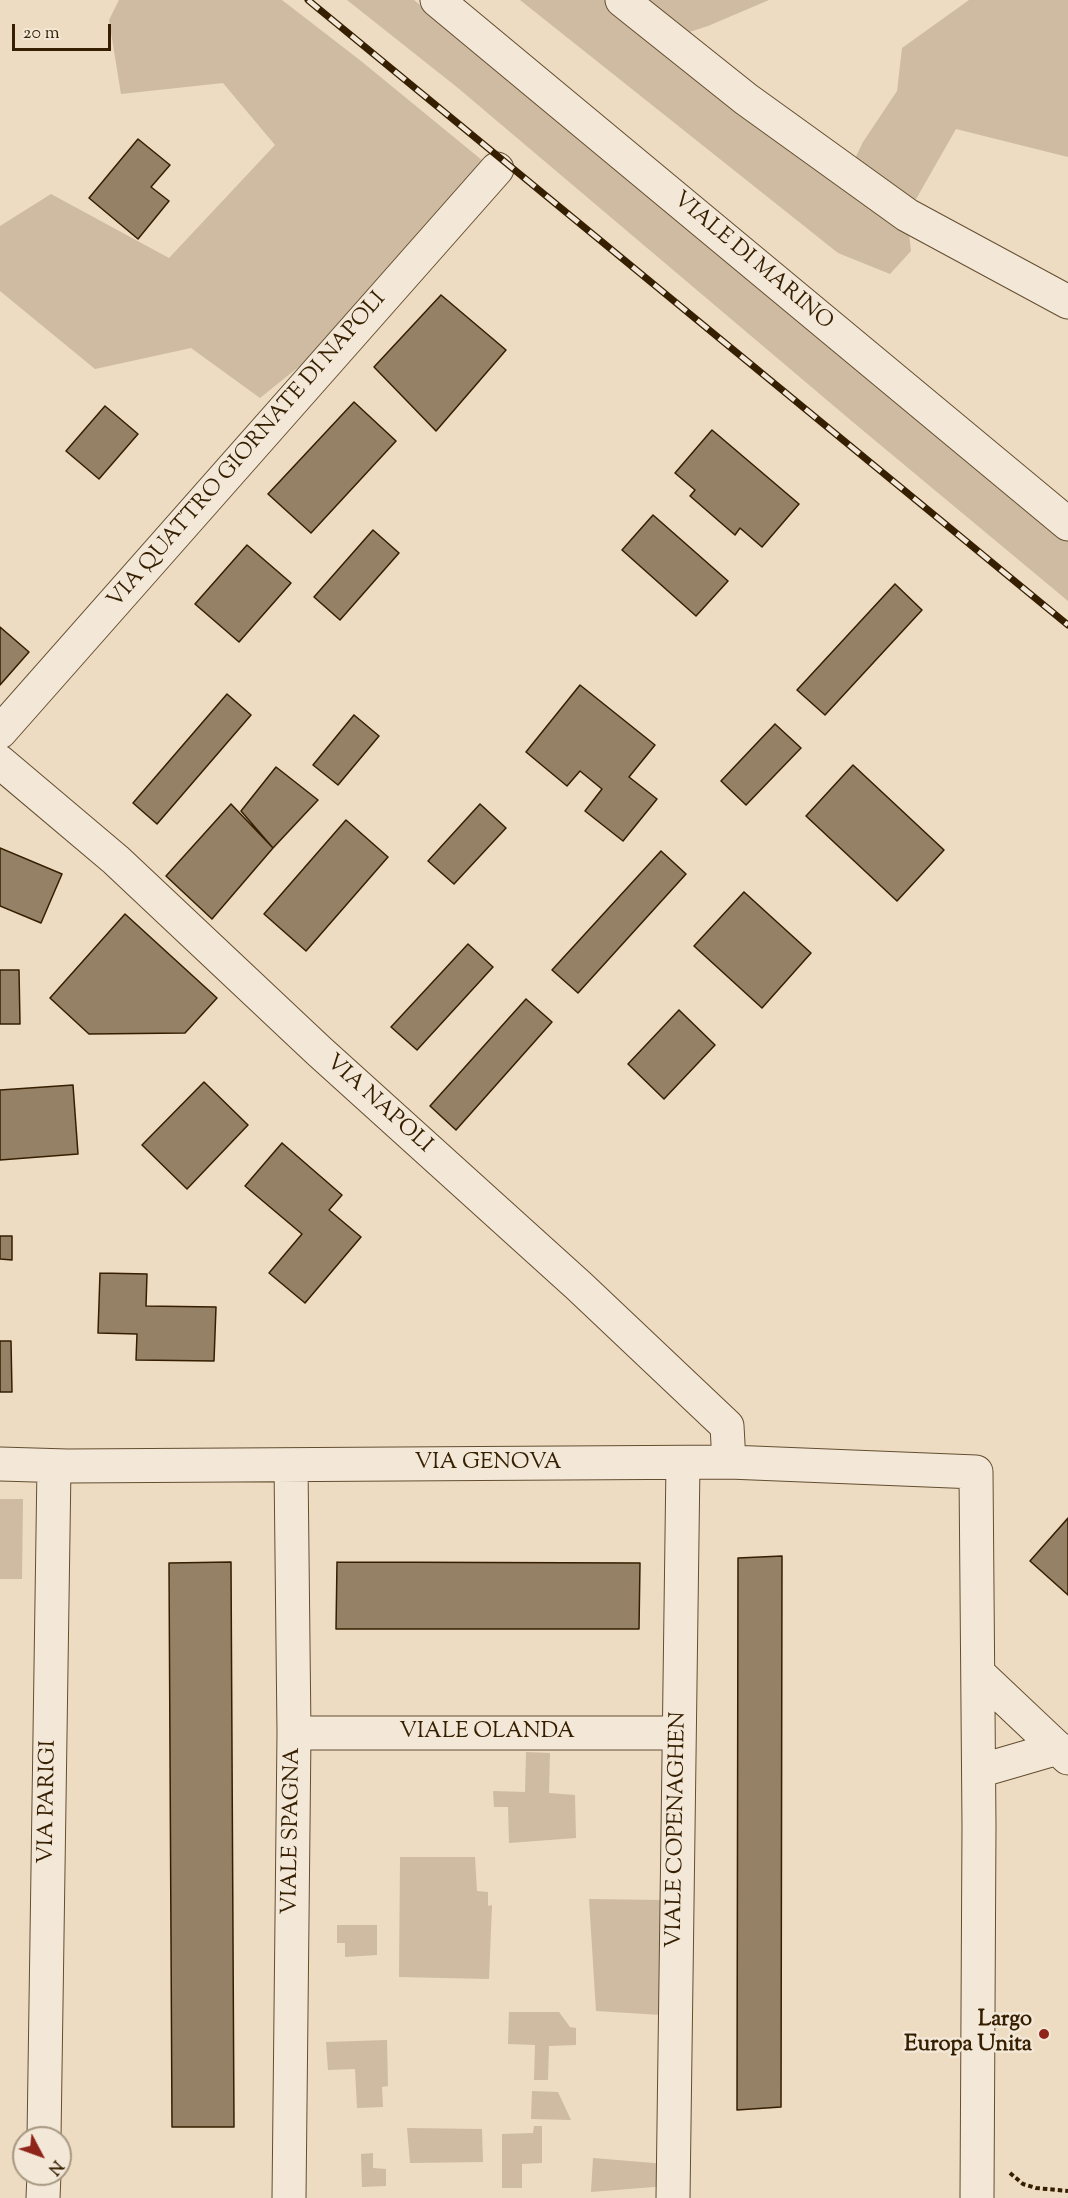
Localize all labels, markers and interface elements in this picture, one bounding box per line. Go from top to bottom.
scale bar [15,12,114,50]
text: 20 m [23,21,60,47]
street label: VIALE DI MARINO [667,187,837,337]
street label: VIA QUATTRO GIORNATE DI NAPOLI [103,287,393,615]
street label: VIA NAPOLI [319,1050,437,1160]
street label: VIA GENOVA [414,1451,562,1477]
street label: VIALE COPENAGHEN [663,1712,693,1948]
street label: VIALE OLANDA [399,1720,575,1746]
street label: VIA PARIGI [35,1740,63,1864]
street label: VIALE SPAGNA [278,1747,308,1915]
place label: Largo Europa Unita [904,2008,1032,2060]
marker: Largo Europa Unita [1037,2027,1051,2041]
north arrow [12,2126,72,2186]
text: N [42,2154,67,2179]

